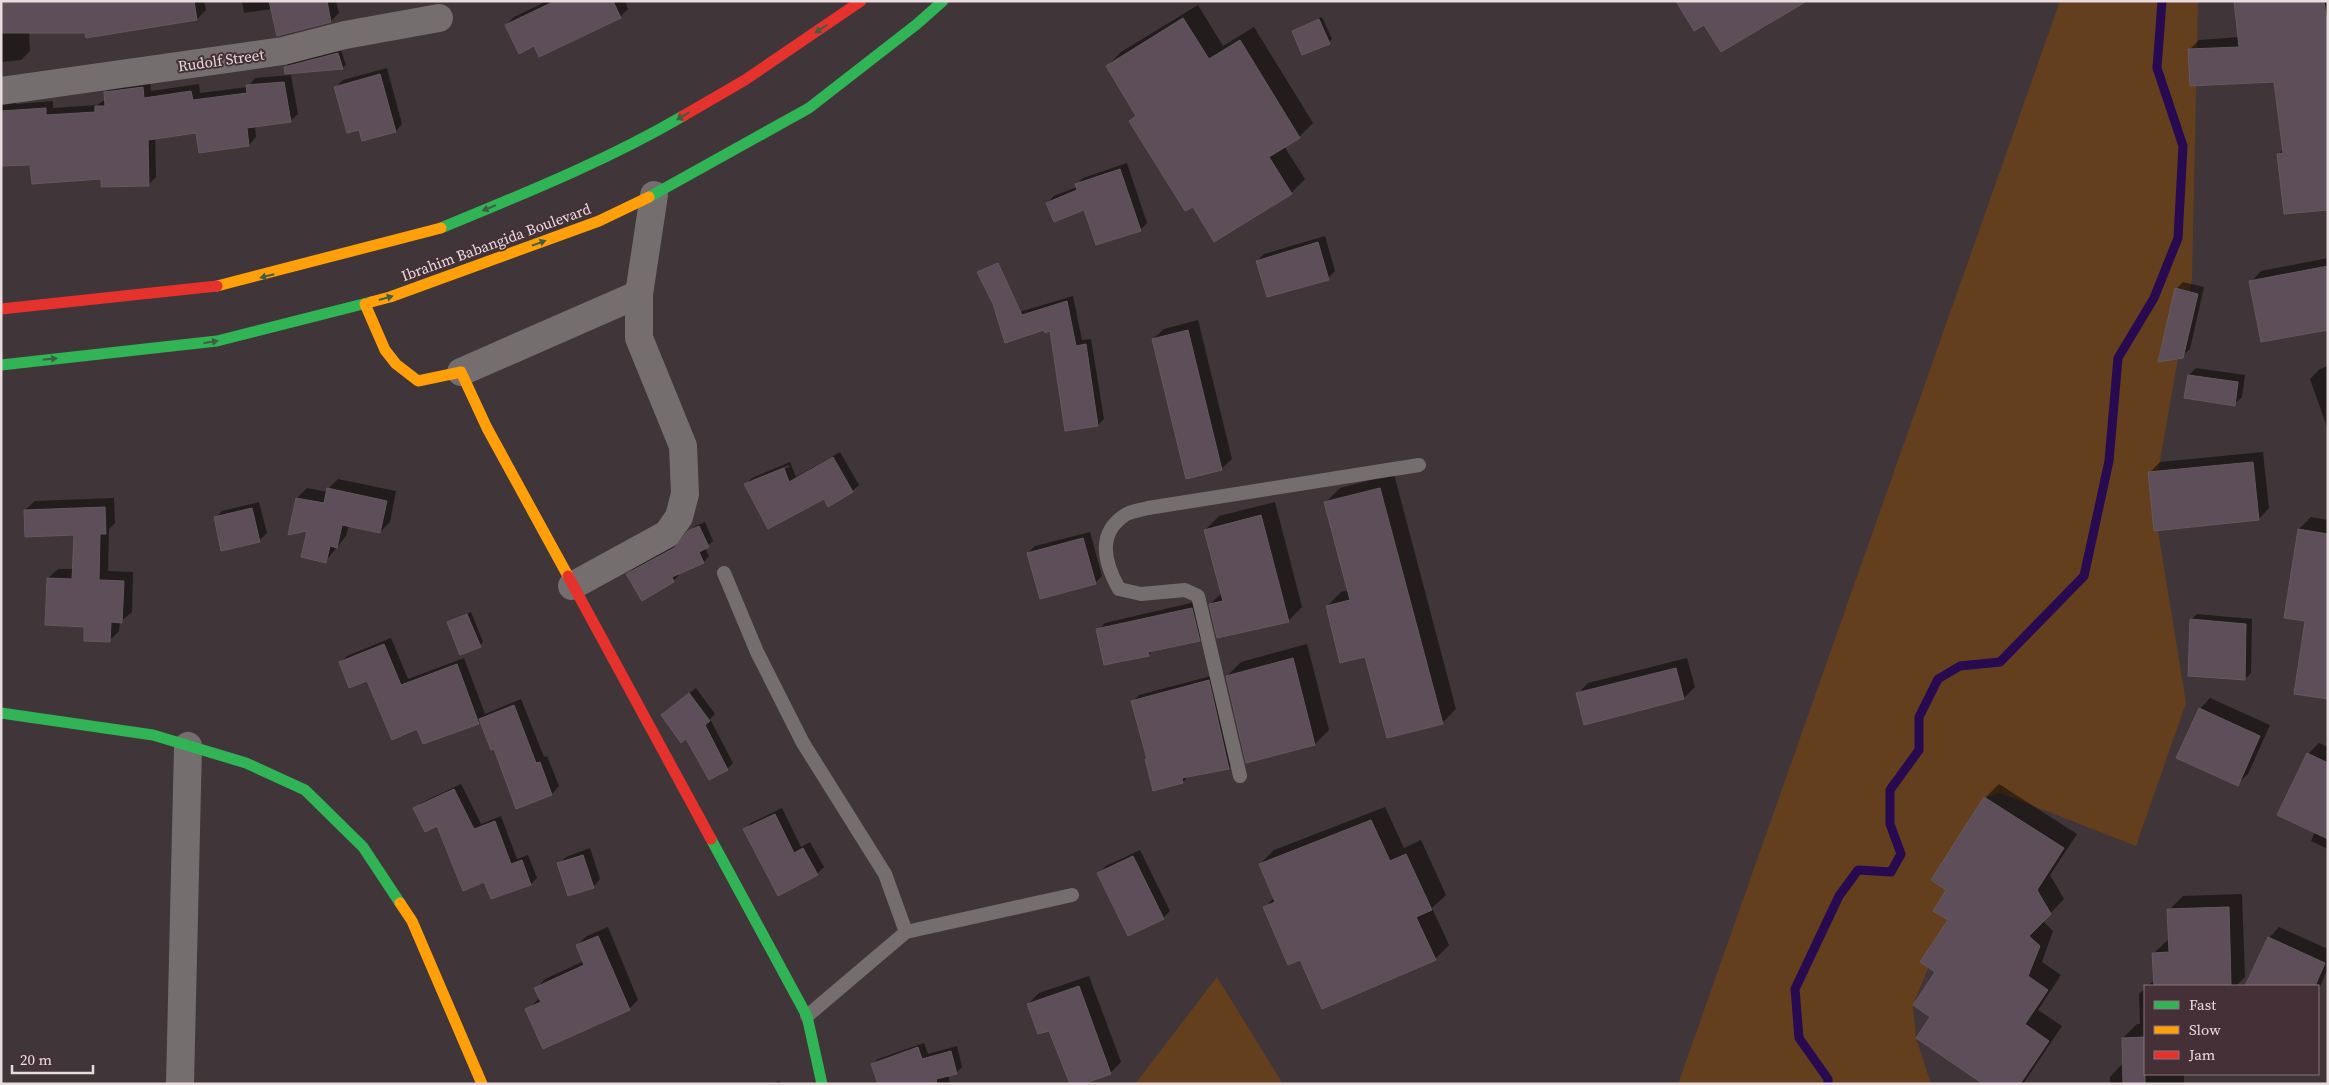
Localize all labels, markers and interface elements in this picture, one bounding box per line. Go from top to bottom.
one-way arrow [814,25,828,34]
street label: Rudolf Street [177,44,266,76]
one-way arrow [677,111,690,120]
street label: Ibrahim Babangida Boulevard [398,198,594,286]
one-way arrow [481,204,496,212]
one-way arrow [531,239,546,246]
one-way arrow [260,272,275,280]
one-way arrow [378,294,393,302]
one-way arrow [204,337,220,345]
one-way arrow [42,355,58,363]
legend [2144,985,2319,1075]
text: Fast [2189,994,2216,1015]
text: Slow [2189,1019,2221,1040]
scale bar [12,1042,94,1074]
text: Jam [2188,1044,2216,1065]
text: 20 m [20,1049,52,1070]

